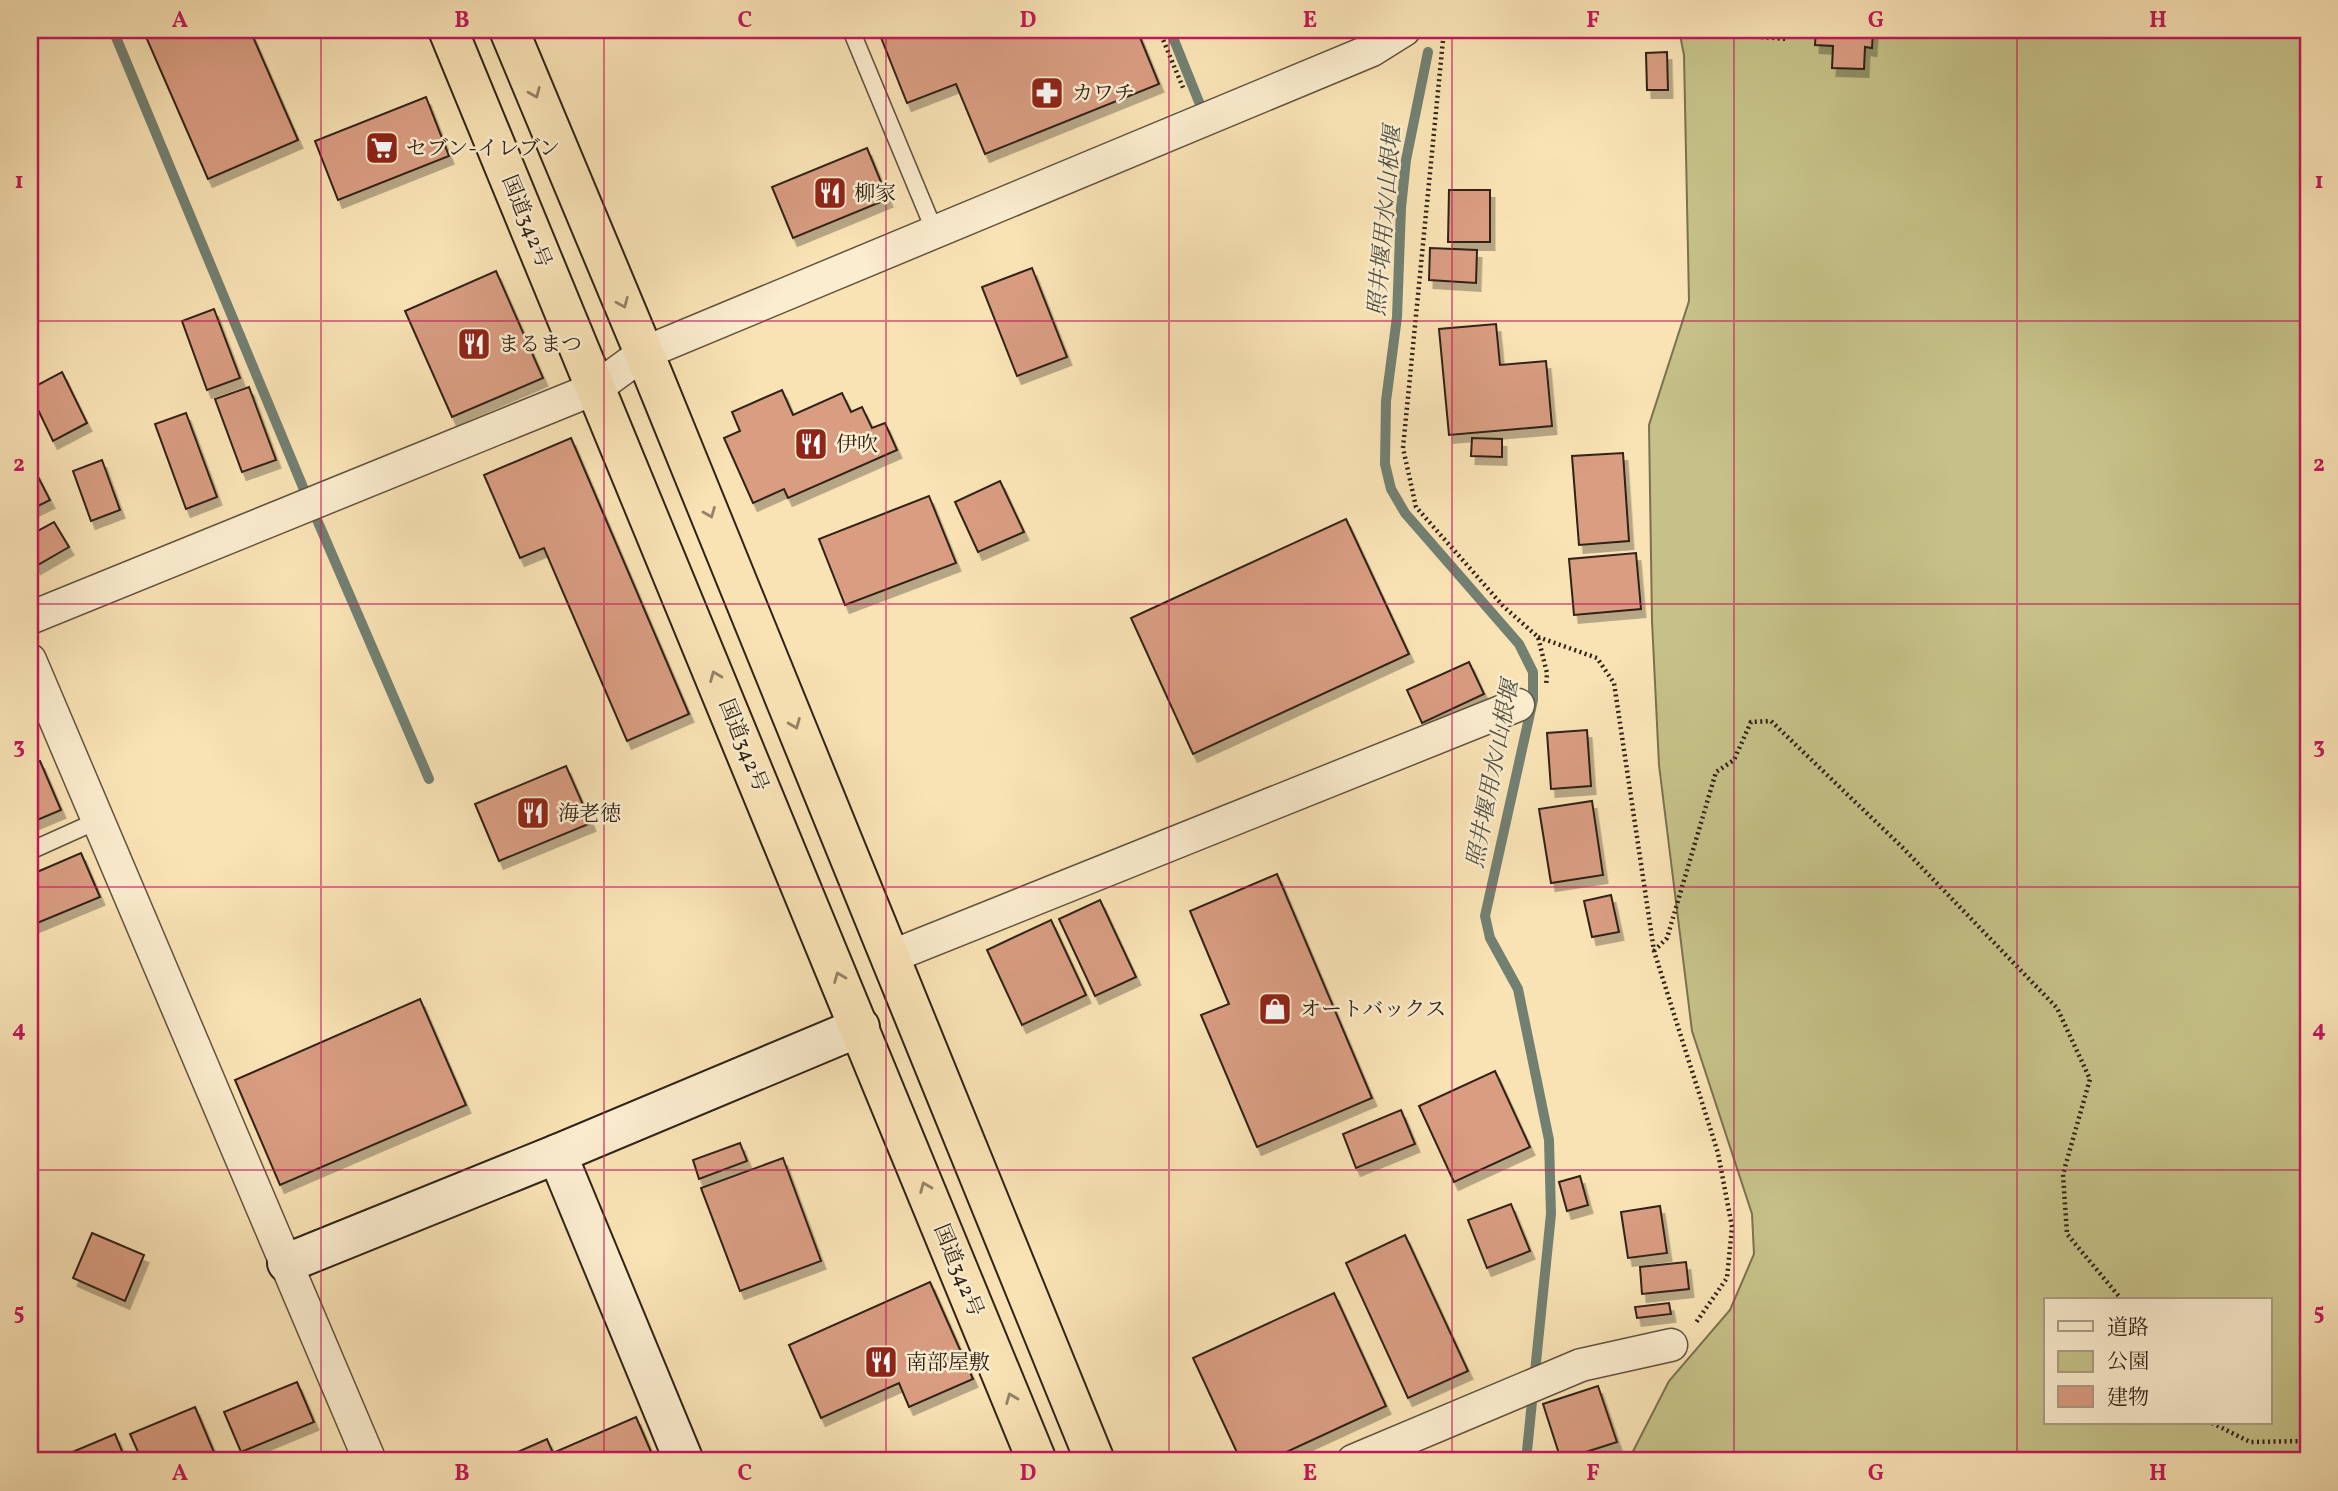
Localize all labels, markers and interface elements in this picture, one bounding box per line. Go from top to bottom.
text: A [172,5,188,37]
text: B [454,5,470,37]
text: C [738,5,752,37]
text: D [1020,5,1037,37]
text: E [1303,5,1317,37]
text: F [1586,5,1600,37]
text: G [1868,5,1884,37]
text: H [2149,5,2167,37]
pharmacy icon: カワチ [1028,74,1066,112]
place label: カワチ [1072,80,1135,109]
one-way arrow [527,86,541,98]
water label: 照井堰用水/山根堰 [1362,121,1411,318]
supermarket icon: セブン-イレブン [363,129,401,167]
place label: セブン-イレブン [406,135,560,164]
text: 1 [14,166,24,198]
text: 1 [2314,166,2324,198]
street label: 国道342号 [494,171,557,272]
restaurant icon: 柳家 [811,174,849,212]
place label: 柳家 [854,180,896,209]
one-way arrow [615,295,629,308]
restaurant icon: まるまつ [455,325,493,363]
place label: まるまつ [498,331,582,360]
restaurant icon: 伊吹 [792,425,830,463]
place label: 伊吹 [836,431,878,460]
text: 2 [13,449,25,481]
text: 2 [2313,449,2325,481]
one-way arrow [701,506,715,518]
one-way arrow [709,671,723,683]
water label: 照井堰用水/山根堰 [1460,674,1529,871]
street label: 国道342号 [711,695,774,796]
one-way arrow [787,717,801,729]
text: 3 [13,731,25,763]
text: 3 [2313,731,2325,763]
restaurant icon: 海老徳 [514,794,552,832]
place label: 海老徳 [558,800,621,829]
one-way arrow [834,972,848,984]
shop icon: オートバックス [1256,990,1294,1028]
place label: オートバックス [1300,996,1446,1025]
text: 4 [12,1014,26,1046]
text: 4 [2312,1014,2326,1046]
one-way arrow [920,1182,934,1194]
street label: 国道342号 [926,1220,989,1321]
text: 5 [13,1297,25,1329]
text: 5 [2313,1297,2325,1329]
legend [2044,1298,2272,1424]
text: 道路 [2107,1314,2149,1343]
restaurant icon: 南部屋敷 [862,1343,900,1381]
text: 公園 [2107,1348,2149,1377]
place label: 南部屋敷 [906,1349,990,1378]
text: 建物 [2107,1384,2149,1413]
one-way arrow [1006,1393,1020,1405]
text: A [172,1458,188,1490]
text: B [454,1458,470,1490]
text: C [738,1458,752,1490]
text: D [1020,1458,1037,1490]
text: E [1303,1458,1317,1490]
text: F [1586,1458,1600,1490]
text: G [1868,1458,1884,1490]
text: H [2149,1458,2167,1490]

